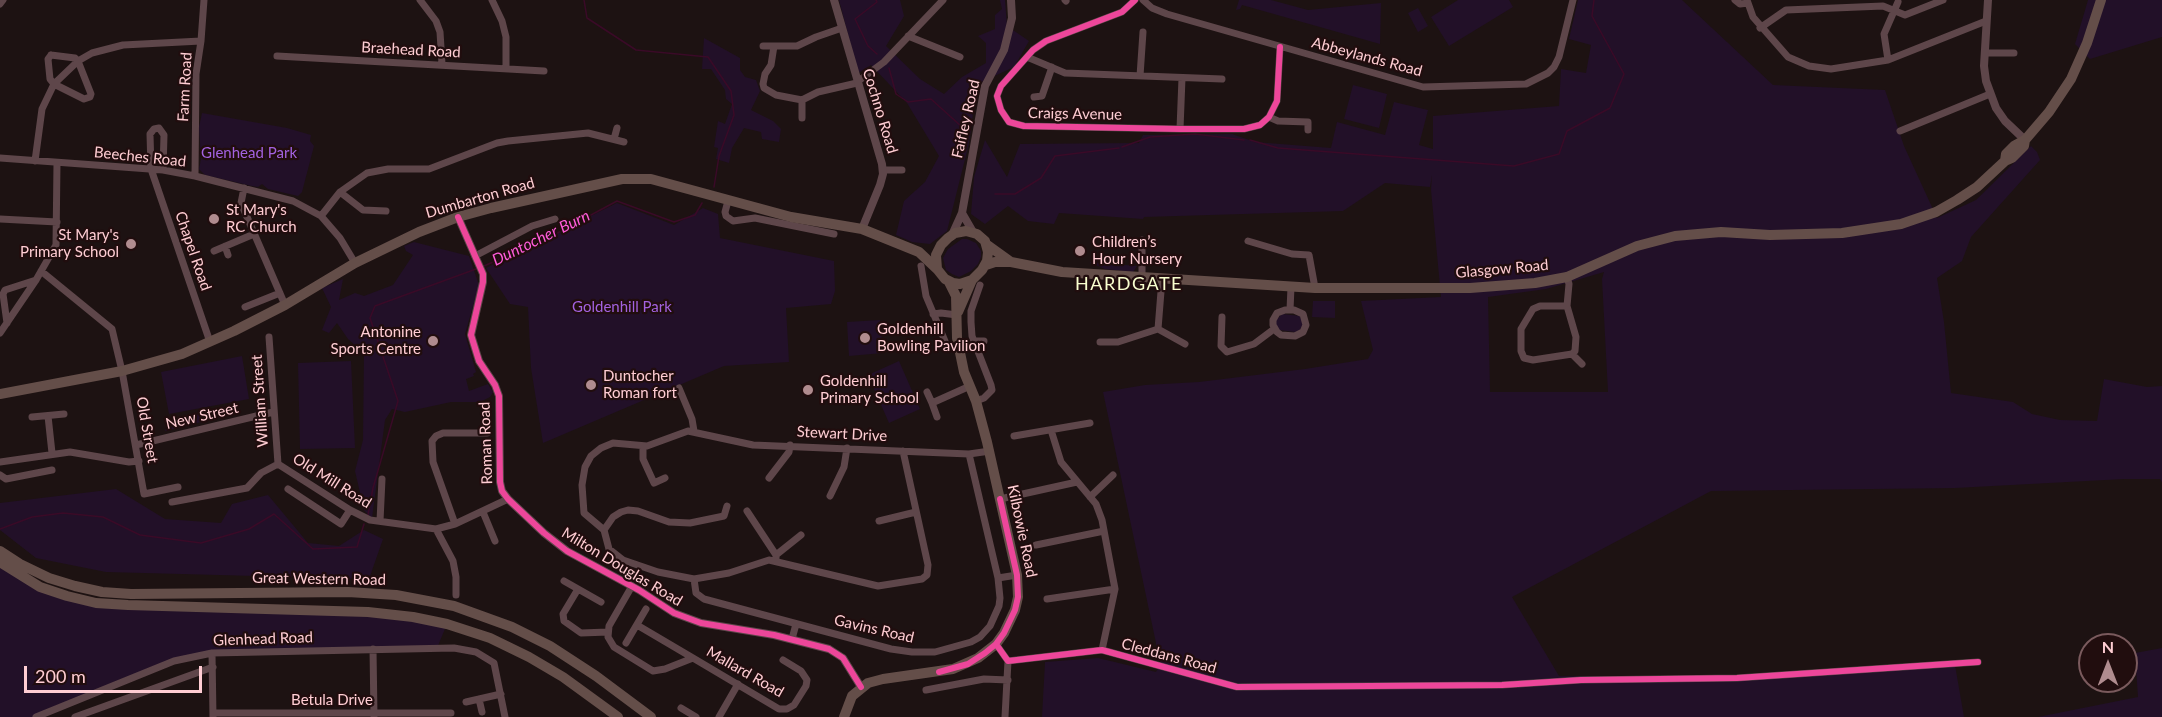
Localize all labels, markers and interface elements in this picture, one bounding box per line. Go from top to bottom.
street label: Abbeylands Road [1310,34,1424,80]
street label: Braehead Road [361,38,461,62]
street label: Farm Road [174,52,196,122]
street label: Cochno Road [859,66,901,156]
street label: Faifley Road [948,78,984,160]
street label: Craigs Avenue [1028,104,1122,124]
street label: Beeches Road [93,143,187,171]
park label: Glenhead Park [201,144,297,162]
street label: Dumbarton Road [423,174,537,222]
place label: St Mary's RC Church [226,201,297,236]
water label: Duntocher Burn [489,206,593,270]
street label: Chapel Road [171,209,215,293]
marker: St Mary's RC Church [207,212,221,226]
place label: St Mary's Primary School [20,226,119,261]
place label: Children’s Hour Nursery [1092,233,1182,268]
marker: St Mary's Primary School [124,237,138,251]
marker: Children’s Hour Nursery [1073,244,1087,258]
street label: Glasgow Road [1455,256,1549,282]
district label: HARDGATE [1075,273,1183,295]
park label: Goldenhill Park [572,298,672,316]
place label: Goldenhill Bowling Pavilion [877,320,985,355]
place label: Antonine Sports Centre [330,323,421,358]
marker: Goldenhill Bowling Pavilion [858,331,872,345]
marker: Antonine Sports Centre [426,334,440,348]
street label: William Street [248,354,272,448]
place label: Duntocher Roman fort [603,367,677,402]
place label: Goldenhill Primary School [820,372,919,407]
marker: Duntocher Roman fort [584,378,598,392]
marker: Goldenhill Primary School [801,383,815,397]
street label: Old Street [132,395,162,465]
street label: New Street [164,399,240,433]
street label: Roman Road [476,401,496,485]
street label: Stewart Drive [796,423,888,445]
street label: Old Mill Road [289,450,375,512]
street label: Kilbowie Road [1003,483,1041,579]
street label: Milton Douglas Road [558,524,686,610]
street label: Great Western Road [252,569,386,589]
street label: Gavins Road [832,611,916,647]
street label: Glenhead Road [213,628,313,650]
north arrow [2078,633,2138,693]
street label: Cleddans Road [1119,635,1219,677]
text: N [2102,637,2114,656]
street label: Mallard Road [703,643,787,701]
scale bar [27,654,206,692]
text: 200 m [35,665,86,687]
street label: Betula Drive [291,691,373,709]

